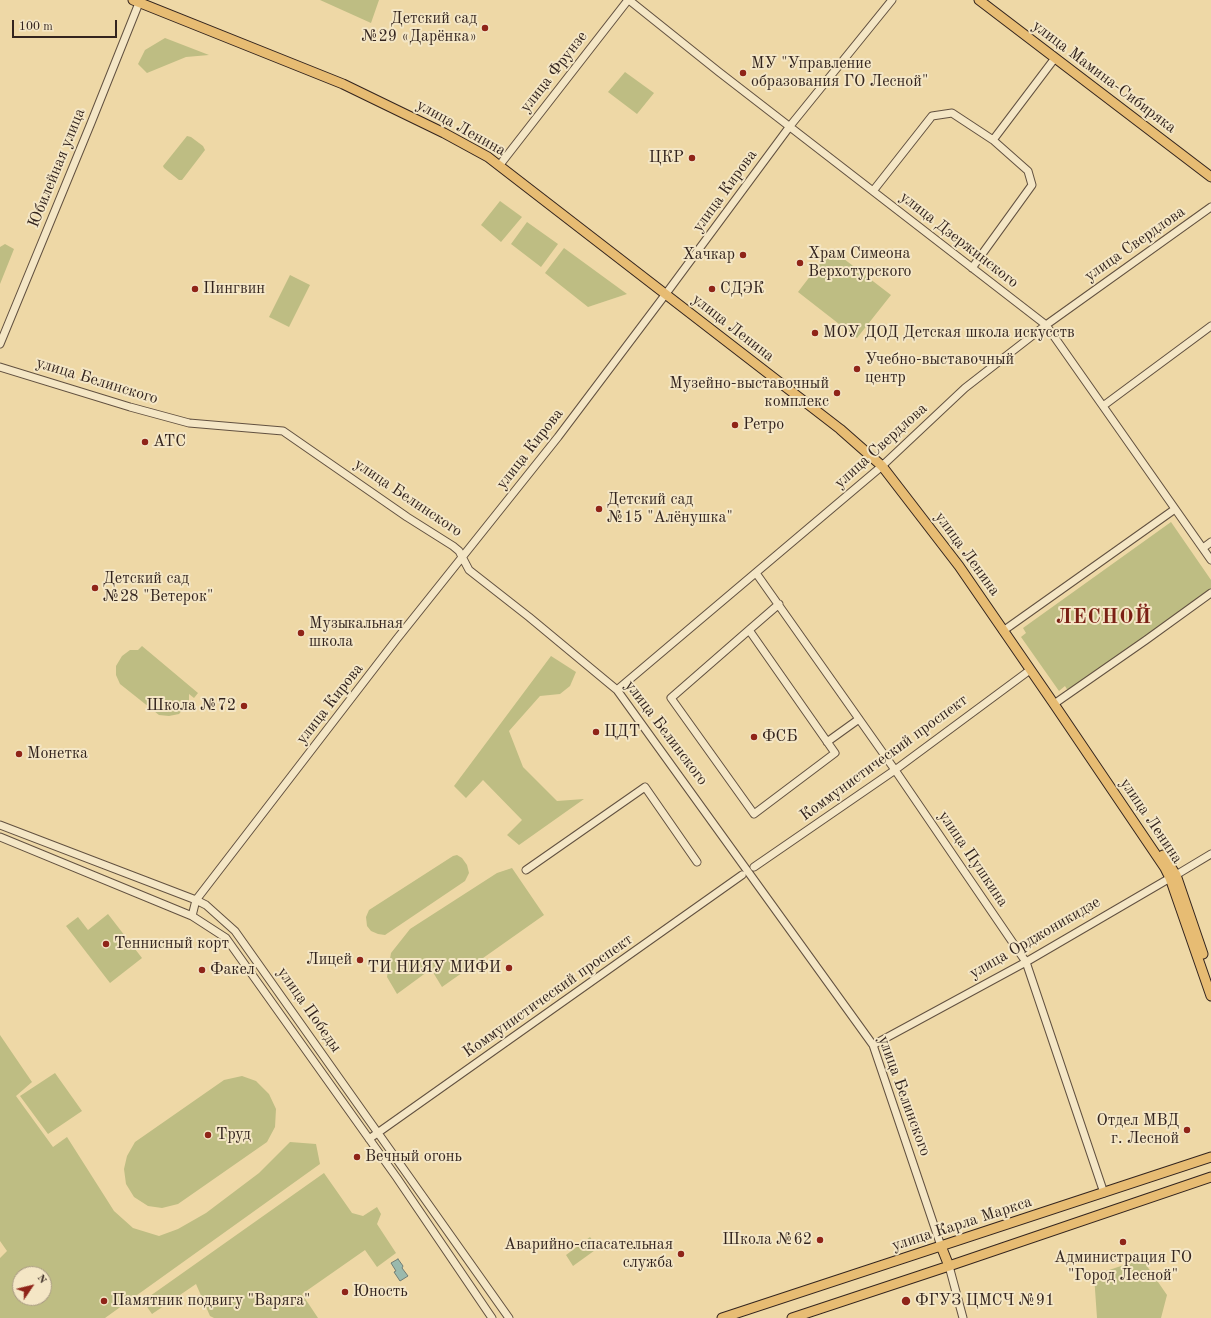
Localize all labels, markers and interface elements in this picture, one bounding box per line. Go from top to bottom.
place label: Детский сад №29 «Дарёнка» [361,9,477,47]
scale bar [14,12,119,38]
street label: улица Мамина-Сибиряка [1028,17,1180,137]
text: 100 m [19,21,53,33]
marker: Детский сад №29 «Дарёнка» [480,23,490,33]
street label: улица Фрунзе [516,27,592,117]
place label: МУ "Управление образования ГО Лесной" [751,54,928,92]
marker: МУ "Управление образования ГО Лесной" [738,68,748,78]
street label: улица Ленина [413,96,509,160]
street label: Юбилейная улица [24,106,90,230]
street label: улица Кирова [689,146,761,236]
place label: ЦКР [649,148,684,168]
marker: ЦКР [687,153,697,163]
street label: улица Дзержинского [896,188,1022,292]
street label: улица Свердлова [1081,202,1189,286]
place label: Храм Симеона Верхотурского [808,244,912,282]
place label: Хачкар [683,245,735,265]
marker: Хачкар [738,250,748,260]
marker: Храм Симеона Верхотурского [795,258,805,268]
place label: Пингвин [203,279,265,299]
place label: СДЭК [720,279,764,299]
marker: Пингвин [190,284,200,294]
marker: СДЭК [707,284,717,294]
street label: улица Ленина [688,290,778,366]
place label: МОУ ДОД Детская школа искусств [823,323,1075,343]
marker: МОУ ДОД Детская школа искусств [810,328,820,338]
place label: Учебно-выставочный центр [865,350,1014,388]
street label: улица Белинского [34,353,160,409]
marker: Учебно-выставочный центр [852,364,862,374]
place label: Музейно-выставочный комплекс [669,374,829,412]
marker: Музейно-выставочный комплекс [832,388,842,398]
street label: улица Свердлова [831,399,931,493]
street label: улица Кирова [492,405,568,493]
place label: Ретро [743,415,784,435]
marker: Ретро [730,420,740,430]
place label: АТС [153,432,186,452]
marker: АТС [140,437,150,447]
street label: улица Белинского [350,455,466,541]
place label: Детский сад №15 "Алёнушка" [607,490,733,528]
marker: Детский сад №15 "Алёнушка" [594,504,604,514]
street label: улица Ленина [930,508,1004,600]
place label: Детский сад №28 "Ветерок" [103,569,213,607]
marker: Детский сад №28 "Ветерок" [90,583,100,593]
district label: ЛЕСНОЙ [1056,606,1152,630]
place label: Музыкальная школа [309,614,403,652]
marker: Музыкальная школа [296,628,306,638]
street label: улица Кирова [292,660,368,748]
street label: улица Белинского [620,677,712,789]
street label: Коммунистический проспект [796,691,972,825]
place label: Школа №72 [146,696,236,716]
marker: Школа №72 [239,701,249,711]
place label: ЦДТ [604,722,640,742]
marker: ЦДТ [591,727,601,737]
place label: ФСБ [762,727,797,747]
marker: ФСБ [749,732,759,742]
place label: Монетка [27,744,88,764]
marker: Монетка [14,749,24,759]
street label: улица Ленина [1115,774,1187,868]
street label: улица Пушкина [934,807,1012,911]
street label: улица Орджоникидзе [966,893,1104,983]
street label: Коммунистический проспект [459,930,637,1062]
place label: Теннисный корт [114,934,229,954]
marker: Теннисный корт [101,939,111,949]
place label: Лицей [306,950,352,970]
marker: Лицей [355,955,365,965]
place label: ТИ НИЯУ МИФИ [368,958,501,978]
place label: Факел [210,960,255,980]
marker: ТИ НИЯУ МИФИ [504,963,514,973]
street label: улица Победы [273,964,345,1056]
marker: Факел [197,965,207,975]
street label: улица Белинского [873,1033,935,1159]
place label: Отдел МВД г. Лесной [1097,1111,1179,1149]
place label: Труд [216,1125,251,1145]
marker: Отдел МВД г. Лесной [1182,1125,1192,1135]
marker: Труд [203,1130,213,1140]
place label: Вечный огонь [365,1147,462,1167]
marker: Вечный огонь [352,1152,362,1162]
street label: улица Карла Маркса [890,1192,1034,1256]
place label: Школа №62 [722,1230,812,1250]
place label: Аварийно-спасательная служба [504,1235,673,1273]
marker: Школа №62 [815,1235,825,1245]
marker: Администрация ГО "Город Лесной" [1118,1237,1128,1247]
place label: Администрация ГО "Город Лесной" [1054,1248,1192,1286]
marker: Аварийно-спасательная служба [676,1249,686,1259]
north arrow [12,1266,52,1306]
text: N [35,1273,48,1286]
place label: Юность [353,1282,408,1302]
marker: Юность [340,1287,350,1297]
place label: Памятник подвигу "Варяга" [112,1291,310,1311]
place label: ФГУЗ ЦМСЧ №91 [915,1291,1054,1311]
marker: ФГУЗ ЦМСЧ №91 [900,1295,912,1307]
marker: Памятник подвигу "Варяга" [99,1296,109,1306]

